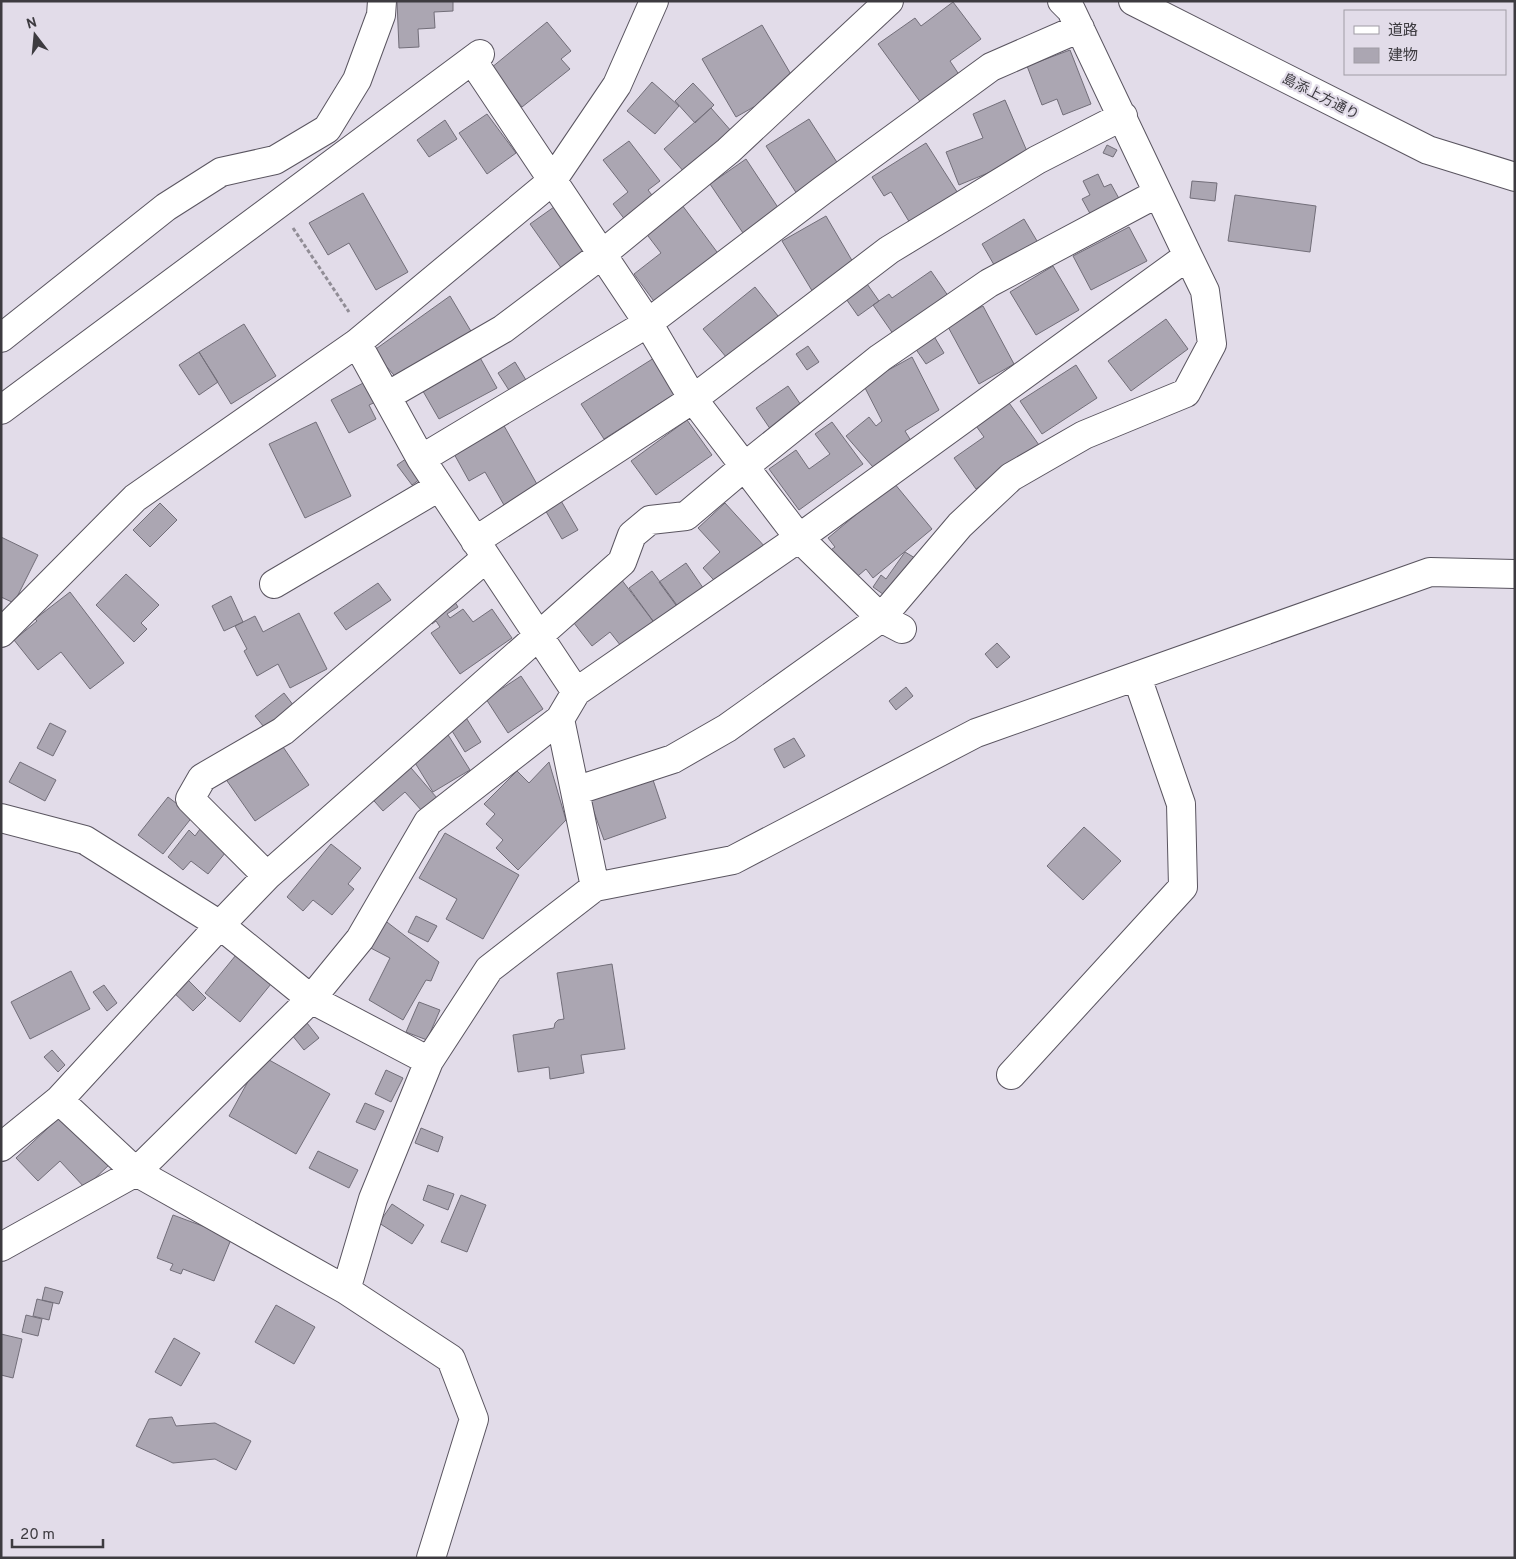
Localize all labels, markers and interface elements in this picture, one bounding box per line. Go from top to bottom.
north arrow [10,10,60,60]
legend [1344,10,1506,75]
text: N [25,14,39,34]
text: 道路 [1388,22,1418,41]
text: 建物 [1388,47,1418,66]
street label: 島添上方通り [1279,71,1362,124]
scale bar [12,1516,104,1548]
text: 20 m [20,1526,55,1545]

